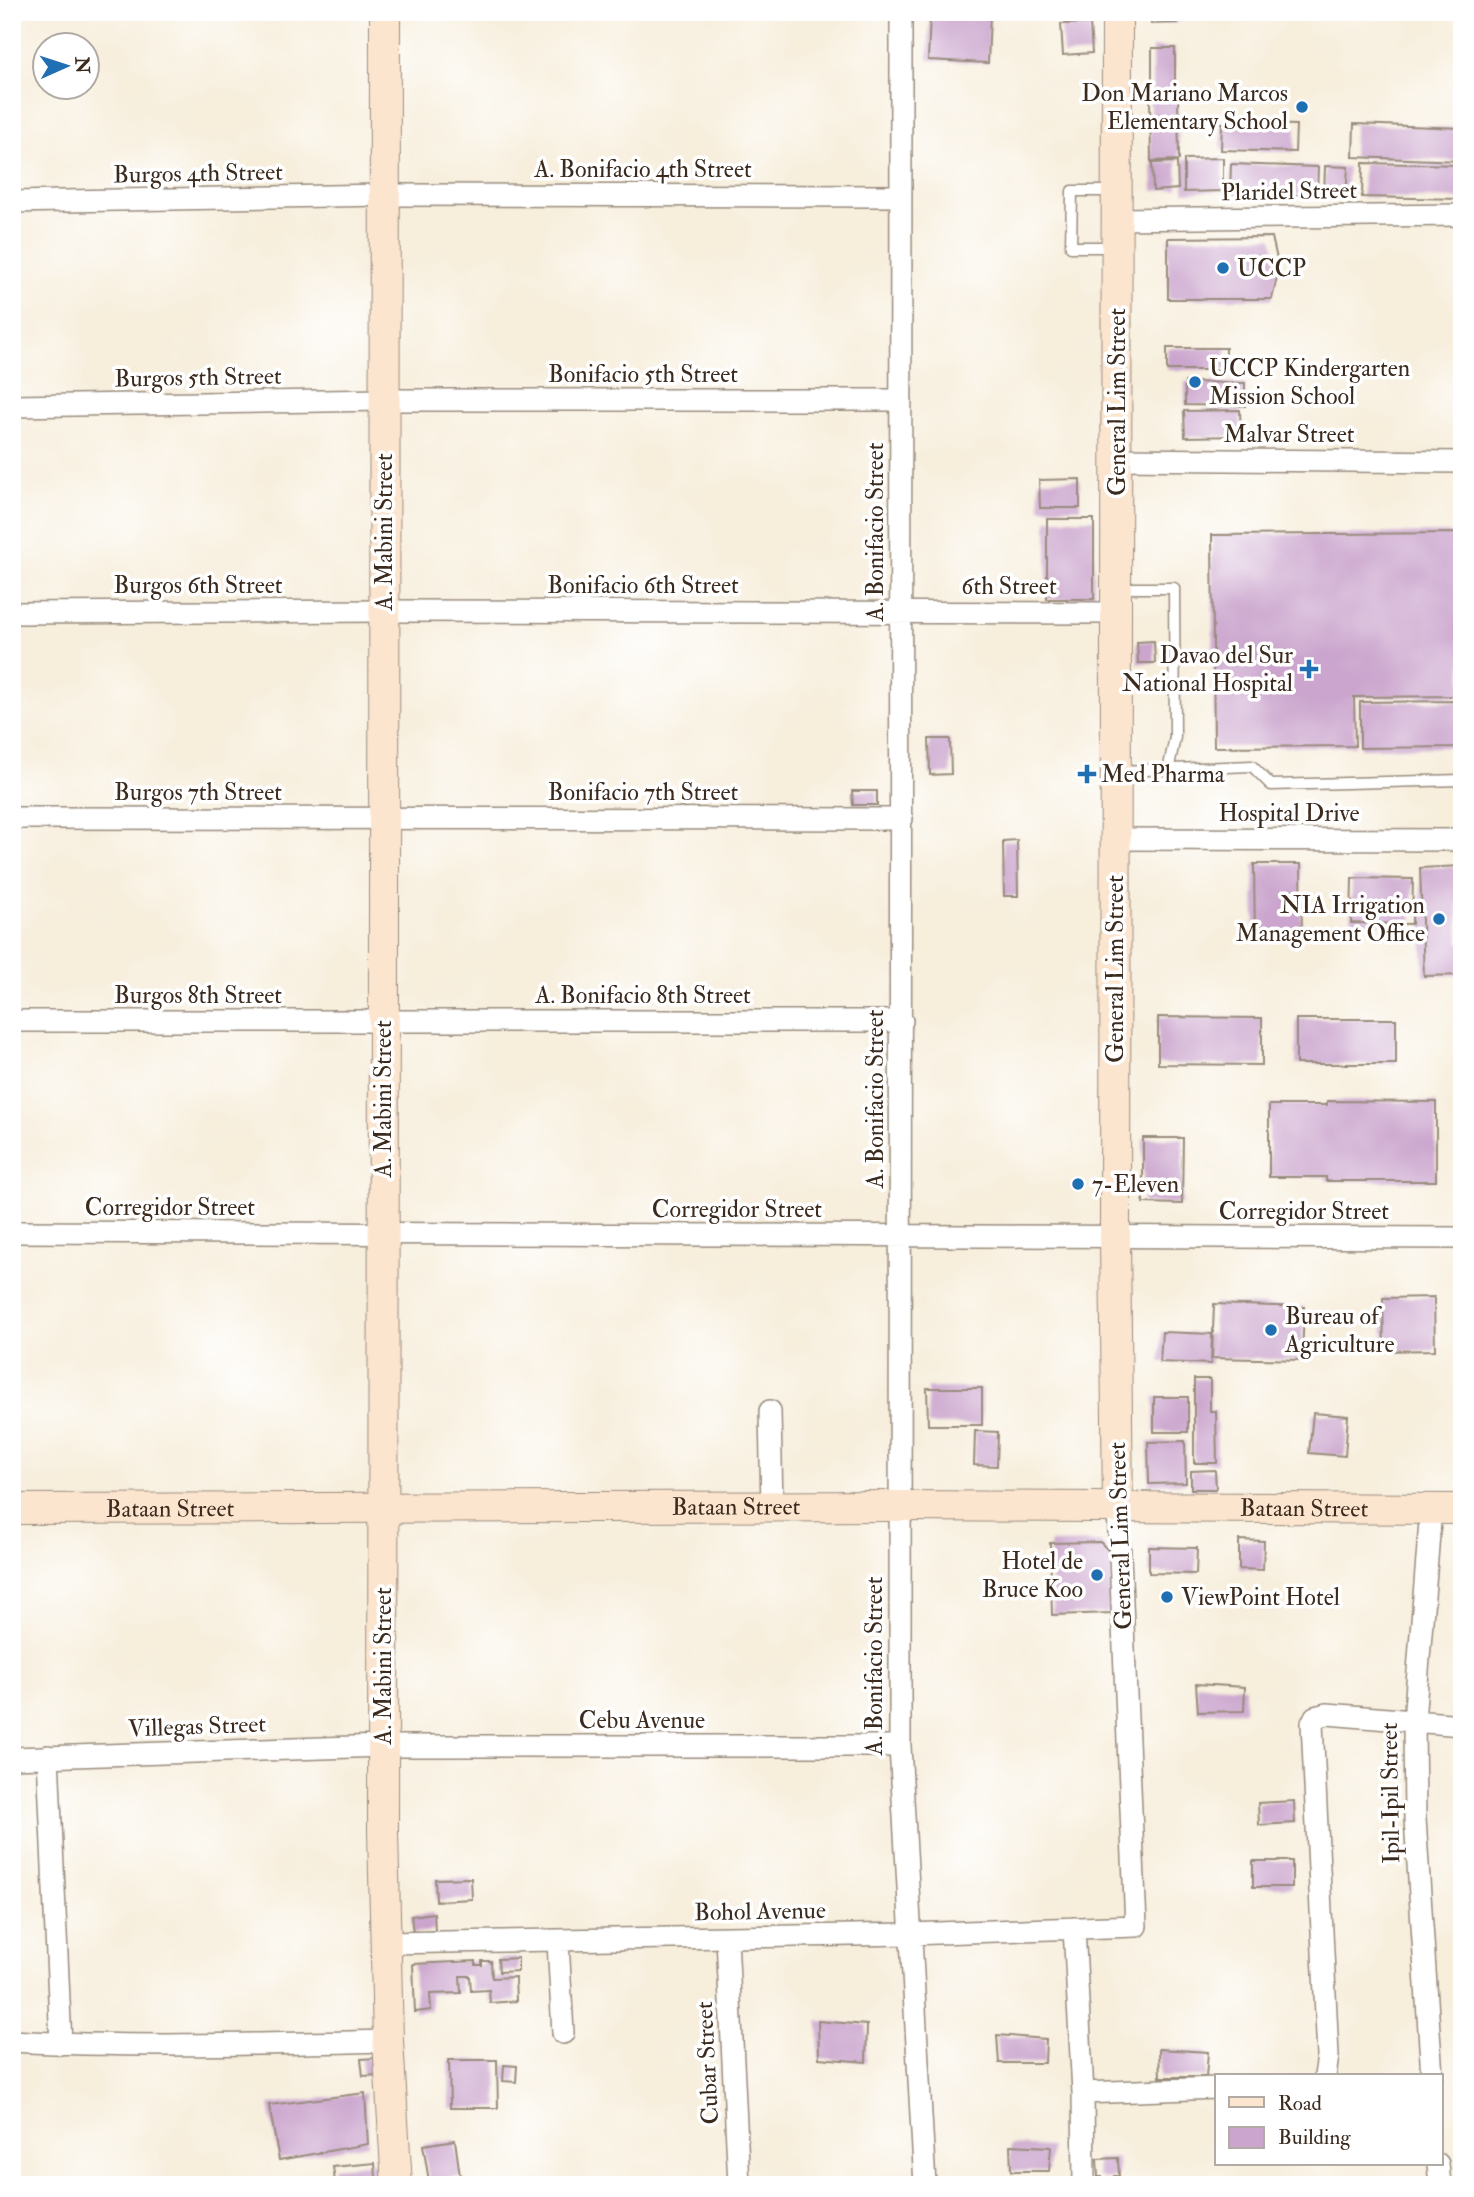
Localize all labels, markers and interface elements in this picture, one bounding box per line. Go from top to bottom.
north arrow [32,32,102,102]
text: N [69,55,94,75]
place label: Don Mariano Marcos Elementary School [1081,78,1288,137]
marker: Don Mariano Marcos Elementary School [1294,99,1310,115]
street label: A. Bonifacio 4th Street [533,154,752,185]
street label: Burgos 4th Street [113,157,283,190]
street label: Plaridel Street [1221,175,1358,208]
place label: UCCP [1237,253,1306,284]
marker: UCCP [1215,260,1231,276]
street label: General Lim Street [1102,308,1133,496]
place label: UCCP Kindergarten Mission School [1209,353,1410,412]
street label: Bonifacio 5th Street [548,359,738,390]
street label: Burgos 5th Street [114,361,282,394]
marker: UCCP Kindergarten Mission School [1187,374,1203,390]
street label: Malvar Street [1224,419,1355,450]
street label: A. Bonifacio Street [860,442,891,623]
street label: A. Mabini Street [369,453,400,612]
street label: Burgos 6th Street [114,570,283,601]
street label: Bonifacio 6th Street [547,570,739,601]
street label: 6th Street [961,571,1057,602]
place label: Davao del Sur National Hospital [1122,640,1293,699]
marker: Davao del Sur National Hospital [1299,659,1319,679]
place label: Med Pharma [1101,759,1226,790]
marker: Med Pharma [1079,766,1095,782]
street label: Burgos 7th Street [114,777,282,808]
street label: Bonifacio 7th Street [548,777,738,808]
street label: Hospital Drive [1218,798,1360,829]
street label: General Lim Street [1100,875,1131,1063]
place label: NIA Irrigation Management Office [1236,890,1425,949]
marker: NIA Irrigation Management Office [1431,911,1447,927]
street label: Burgos 8th Street [114,980,282,1011]
street label: A. Bonifacio 8th Street [534,980,751,1011]
street label: A. Bonifacio Street [860,1009,891,1190]
street label: A. Mabini Street [368,1020,399,1179]
place label: 7-Eleven [1092,1169,1179,1200]
marker: 7-Eleven [1070,1176,1086,1192]
street label: Corregidor Street [85,1192,255,1223]
street label: Corregidor Street [652,1194,822,1225]
street label: Corregidor Street [1219,1196,1389,1227]
place label: Bureau of Agriculture [1284,1301,1394,1360]
marker: Bureau of Agriculture [1263,1322,1279,1338]
street label: General Lim Street [1102,1441,1139,1630]
street label: Bataan Street [672,1491,800,1523]
street label: Bataan Street [106,1493,234,1525]
street label: Bataan Street [1240,1493,1369,1525]
place label: Hotel de Bruce Koo [982,1546,1083,1605]
marker: Hotel de Bruce Koo [1089,1567,1105,1583]
street label: A. Bonifacio Street [859,1576,890,1757]
place label: ViewPoint Hotel [1181,1582,1340,1613]
street label: A. Mabini Street [368,1587,399,1746]
marker: ViewPoint Hotel [1159,1589,1175,1605]
street label: Cebu Avenue [579,1705,705,1736]
street label: Villegas Street [127,1709,267,1744]
street label: Ipil-Ipil Street [1374,1722,1407,1864]
street label: Bohol Avenue [694,1895,826,1928]
street label: Cubar Street [689,2000,726,2125]
legend [1215,2074,1442,2166]
text: Road [1278,2090,1323,2117]
text: Building [1278,2124,1351,2151]

